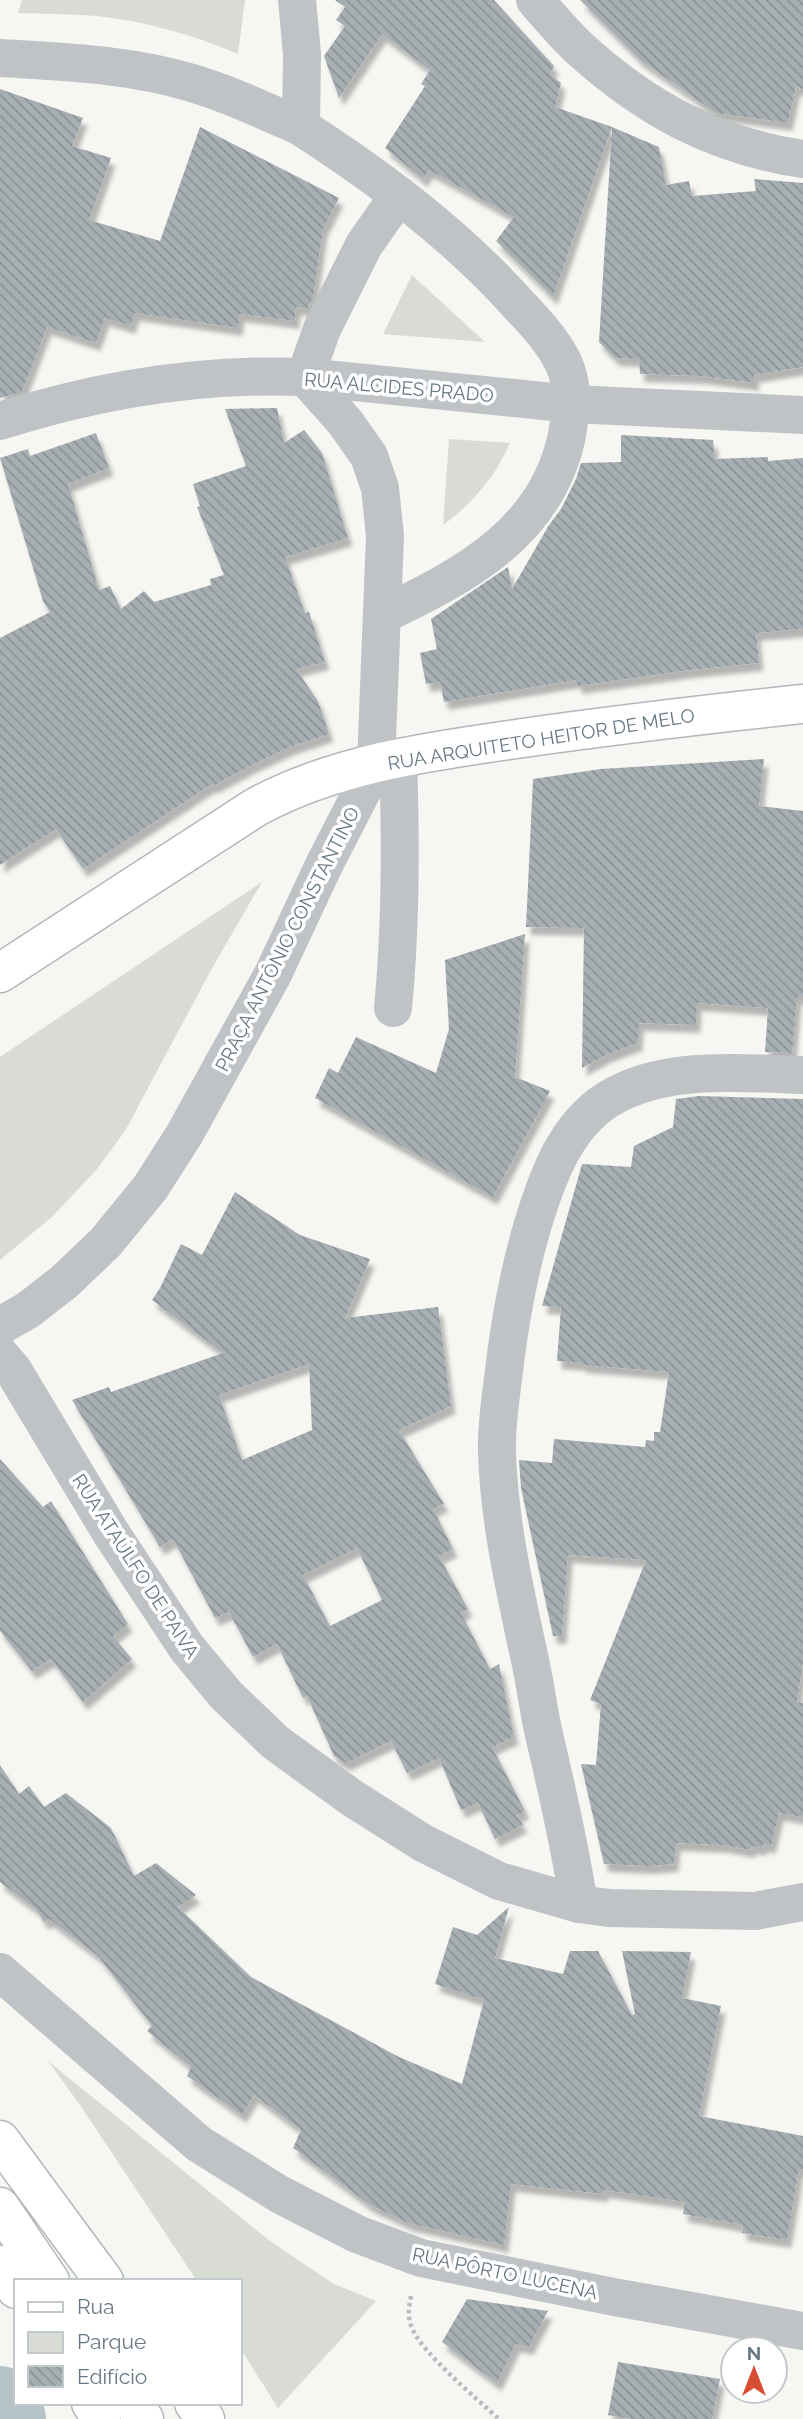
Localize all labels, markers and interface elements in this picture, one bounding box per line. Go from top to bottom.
street label: RUA ALCIDES PRADO [303,368,495,406]
street label: RUA ARQUITETO HEITOR DE MELO [386,704,696,774]
street label: PRAÇA ANTÔNIO CONSTANTINO [211,803,363,1075]
street label: RUA ATAÚLFO DE PAIVA [68,1470,204,1662]
street label: RUA PÔRTO LUCENA [410,2243,600,2303]
legend [14,2279,242,2405]
text: Rua [77,2294,114,2319]
text: Parque [77,2329,146,2354]
north arrow [719,2335,789,2405]
text: N [747,2342,761,2364]
text: Edifício [77,2364,147,2389]

